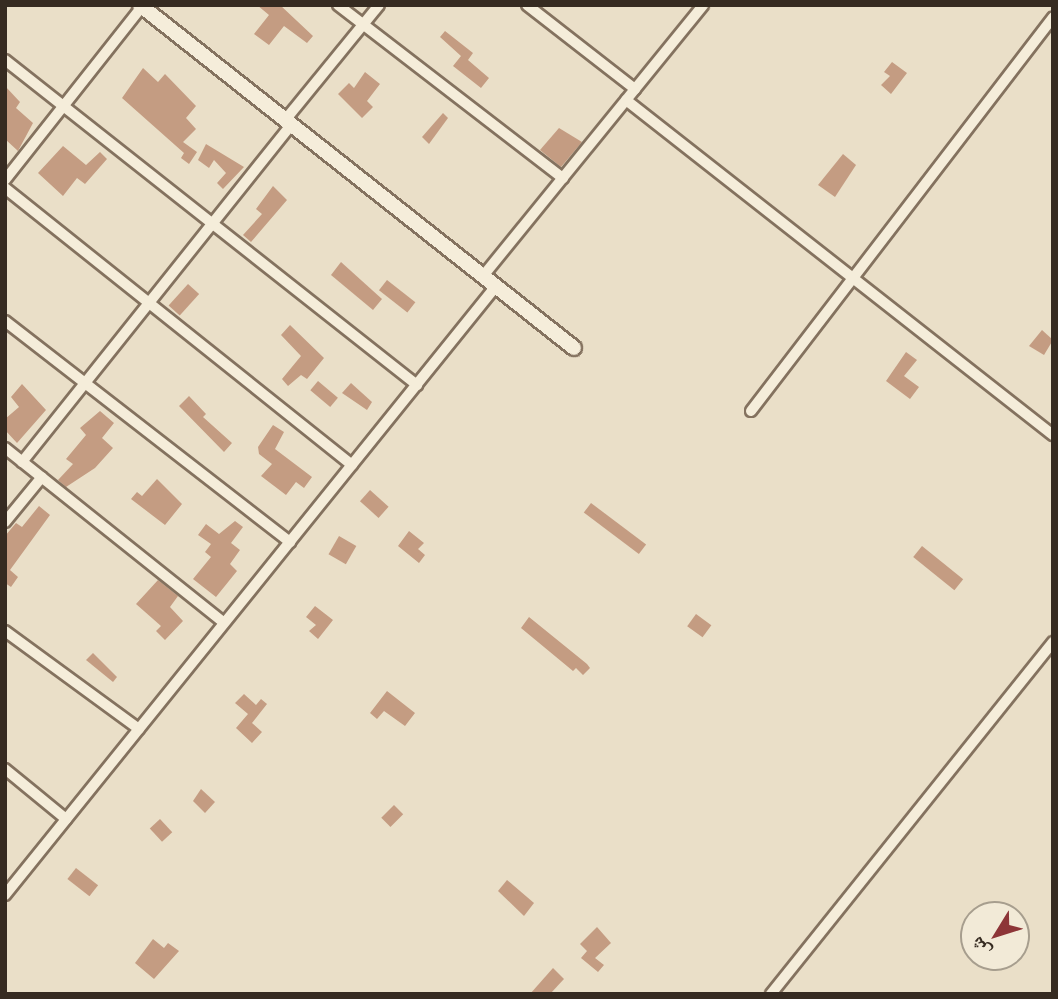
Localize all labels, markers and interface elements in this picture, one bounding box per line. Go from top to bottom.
north arrow [960,901,1030,971]
text: ش [964,932,996,964]

